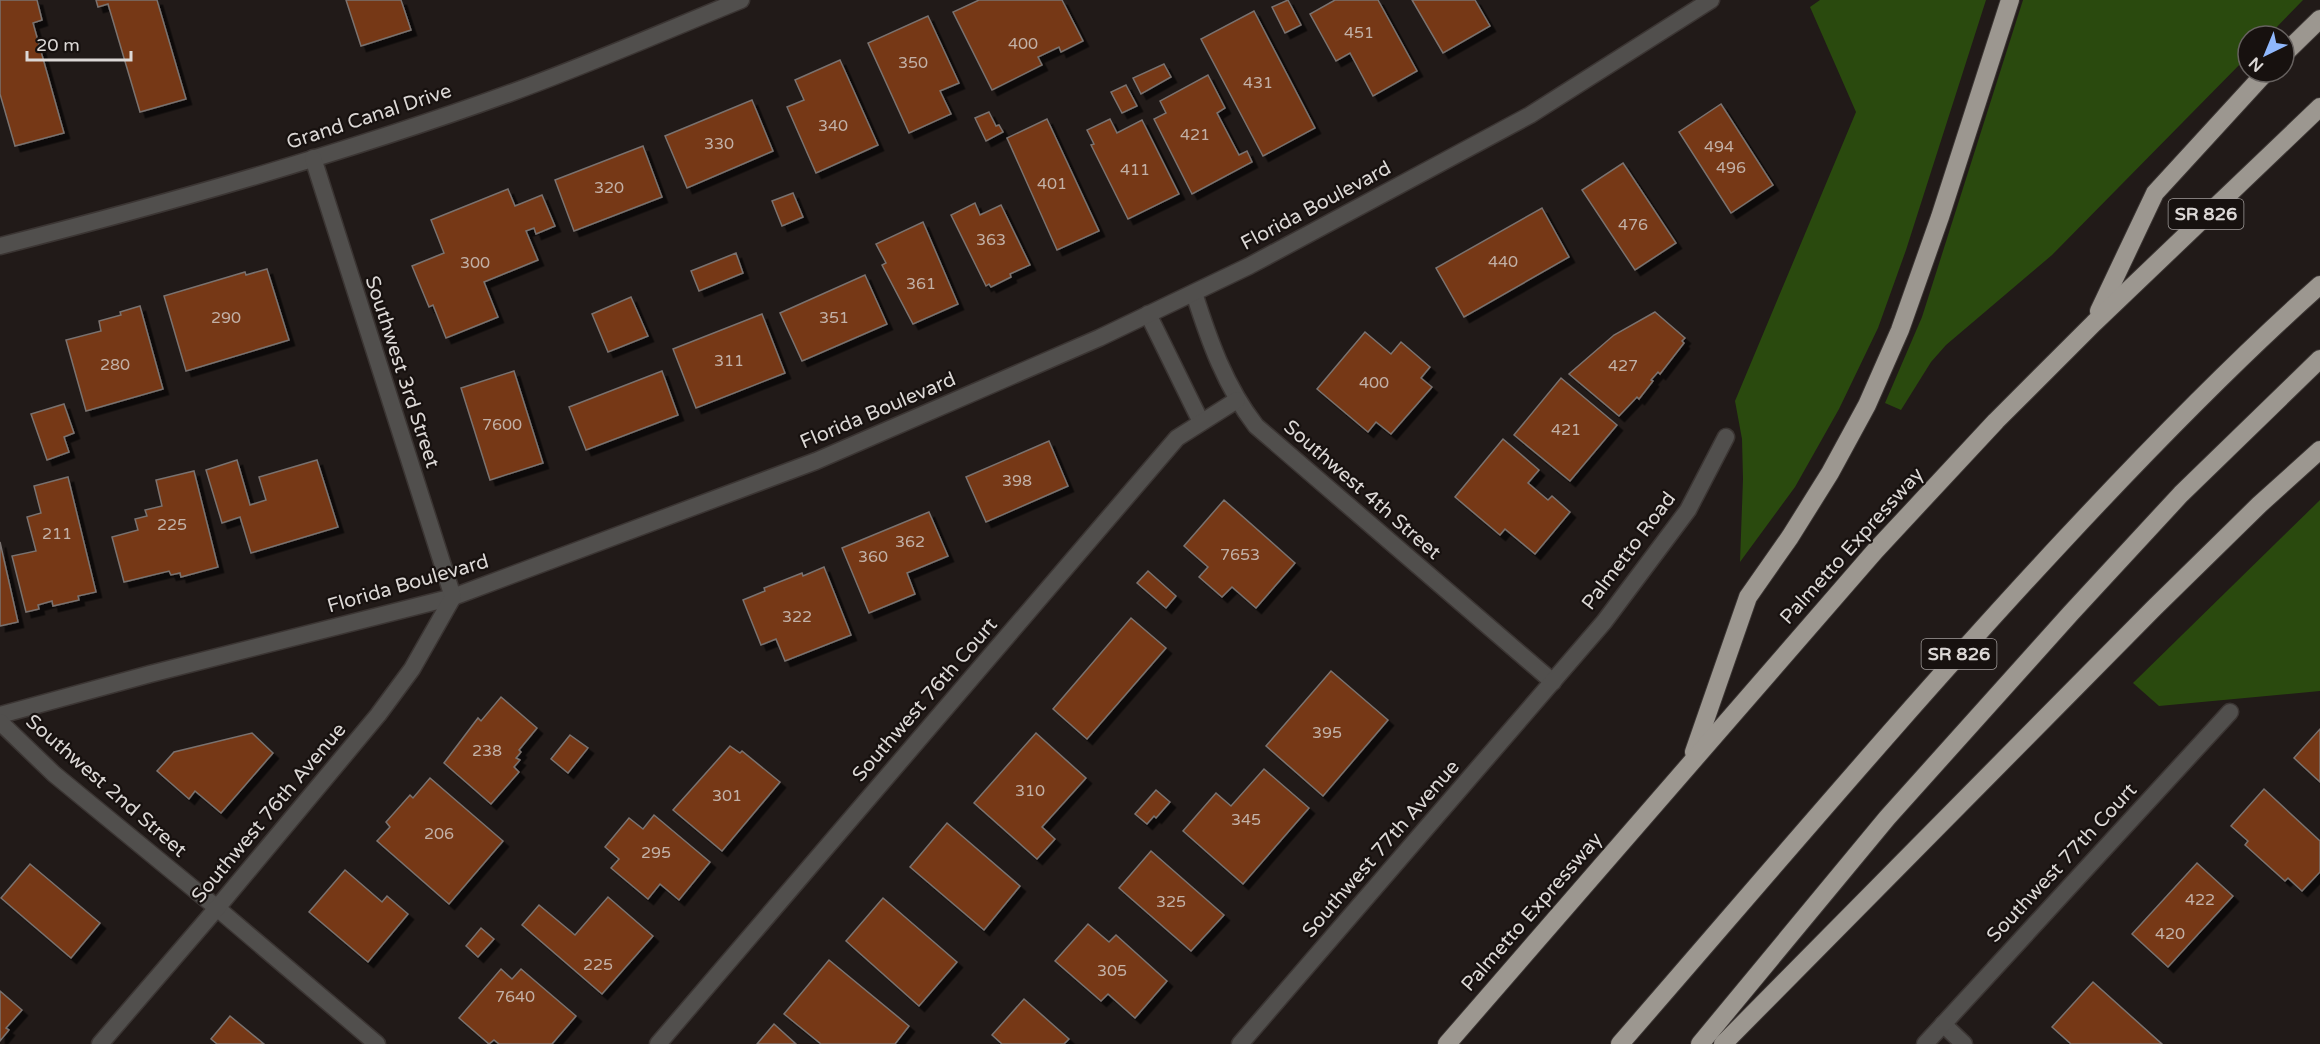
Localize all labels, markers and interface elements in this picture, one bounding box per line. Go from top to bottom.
house number: 451 [1344,23,1374,43]
scale bar [27,24,130,62]
north arrow [2236,24,2296,84]
text: 20 m [36,34,80,56]
house number: 400 [1008,34,1038,54]
house number: 350 [898,53,928,73]
text: N [2245,53,2268,76]
house number: 431 [1243,73,1273,93]
street label: Grand Canal Drive [283,79,455,155]
house number: 340 [818,116,848,136]
house number: 421 [1180,125,1210,145]
house number: 330 [704,134,734,154]
house number: 494 [1704,137,1734,157]
street label: Florida Boulevard [1237,156,1395,256]
house number: 496 [1716,158,1746,178]
house number: 411 [1120,160,1150,180]
house number: 401 [1037,174,1067,194]
house number: 320 [594,178,624,198]
road number: SR 826 [2168,199,2244,229]
house number: 476 [1618,215,1648,235]
house number: 363 [976,230,1006,250]
house number: 440 [1488,252,1518,272]
house number: 300 [460,253,490,273]
street label: Southwest 3rd Street [360,273,445,471]
house number: 361 [906,274,936,294]
house number: 290 [211,308,241,328]
house number: 351 [819,308,849,328]
house number: 311 [714,351,744,371]
house number: 280 [100,355,130,375]
house number: 427 [1608,356,1638,376]
street label: Florida Boulevard [797,367,959,455]
house number: 400 [1359,373,1389,393]
house number: 7600 [482,415,522,435]
street label: Southwest 4th Street [1278,415,1446,565]
house number: 421 [1551,420,1581,440]
street label: Palmetto Expressway [1775,462,1929,629]
house number: 398 [1002,471,1032,491]
street label: Palmetto Road [1577,487,1681,615]
house number: 225 [157,515,187,535]
house number: 211 [42,524,72,544]
house number: 362 [895,532,925,552]
house number: 7653 [1220,545,1260,565]
house number: 360 [858,547,888,567]
street label: Florida Boulevard [324,549,492,619]
house number: 322 [782,607,812,627]
street label: Southwest 76th Court [847,613,1003,787]
road number: SR 826 [1922,639,1996,669]
street label: Southwest 2nd Street [21,710,192,863]
street label: Southwest 76th Avenue [187,718,351,908]
house number: 395 [1312,723,1342,743]
house number: 238 [472,741,502,761]
street label: Southwest 77th Avenue [1297,755,1465,943]
street label: Southwest 77th Court [1982,778,2142,948]
house number: 310 [1015,781,1045,801]
house number: 301 [712,786,742,806]
house number: 345 [1231,810,1261,830]
house number: 206 [424,824,454,844]
street label: Palmetto Expressway [1456,827,1608,996]
house number: 295 [641,843,671,863]
house number: 422 [2185,890,2215,910]
house number: 325 [1156,892,1186,912]
house number: 420 [2155,924,2185,944]
house number: 225 [583,955,613,975]
house number: 305 [1097,961,1127,981]
house number: 7640 [495,987,535,1007]

